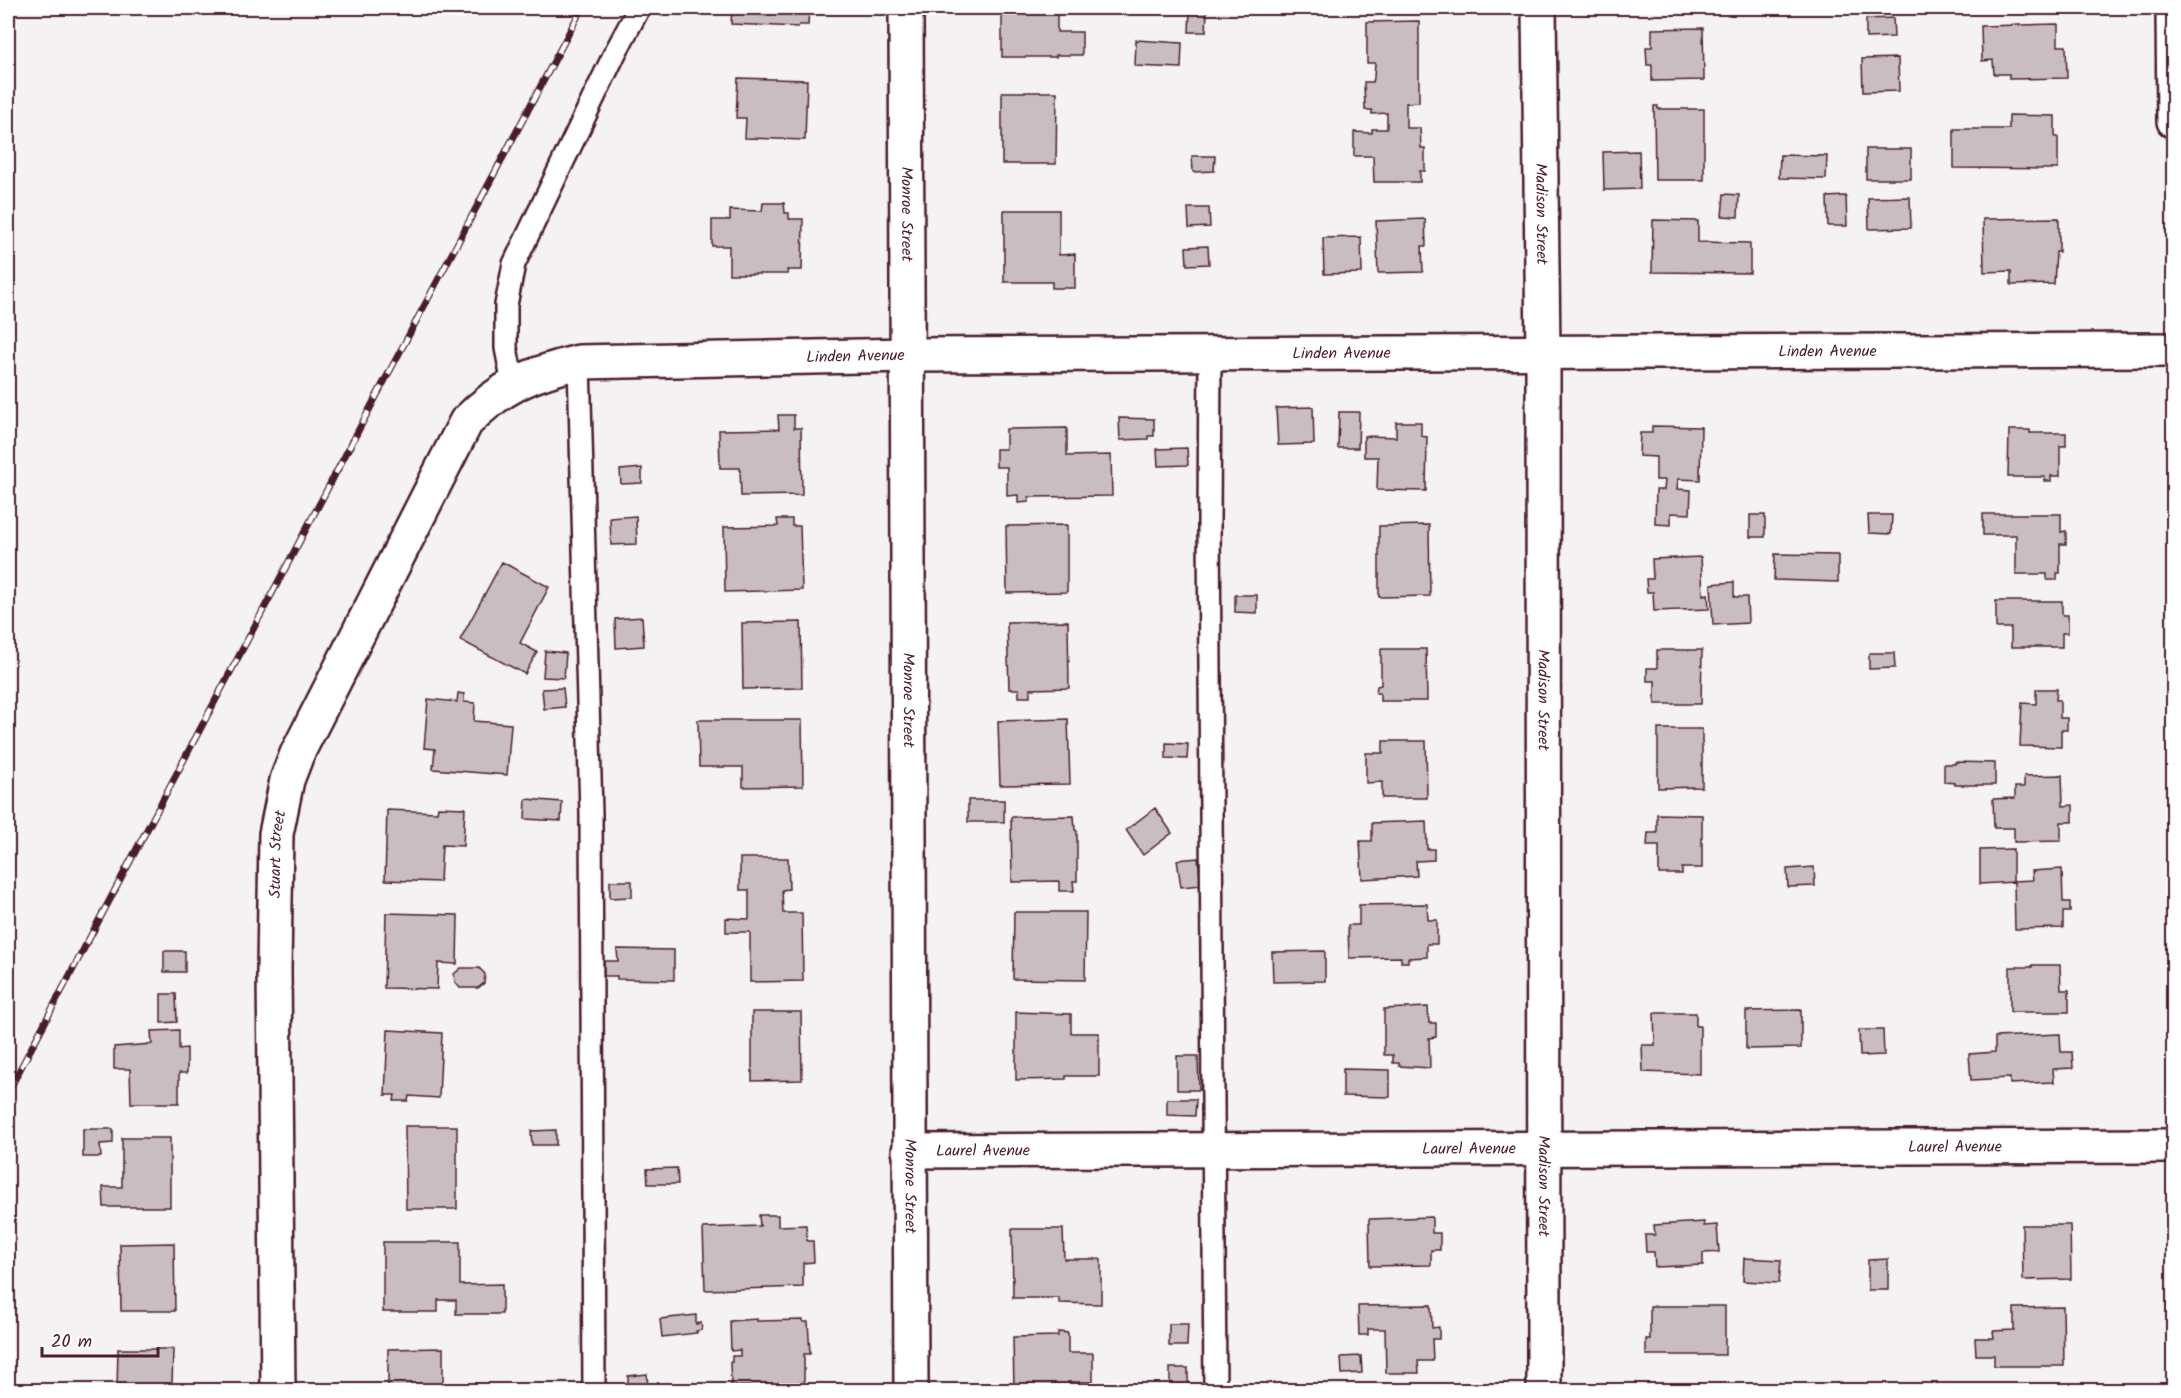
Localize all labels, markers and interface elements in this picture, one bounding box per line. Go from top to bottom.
street label: Madison Street [1528,163,1554,266]
street label: Monroe Street [894,166,919,262]
street label: Linden Avenue [1778,339,1877,364]
street label: Linden Avenue [1292,341,1391,366]
street label: Linden Avenue [806,343,905,370]
street label: Madison Street [1531,649,1556,752]
street label: Monroe Street [896,652,921,748]
street label: Stuart Street [263,807,293,898]
street label: Laurel Avenue [1908,1134,2002,1160]
street label: Madison Street [1531,1135,1556,1238]
street label: Laurel Avenue [1422,1136,1516,1161]
street label: Monroe Street [898,1138,923,1234]
street label: Laurel Avenue [936,1138,1030,1163]
scale bar [42,1320,158,1358]
text: 20 m [51,1328,92,1357]

